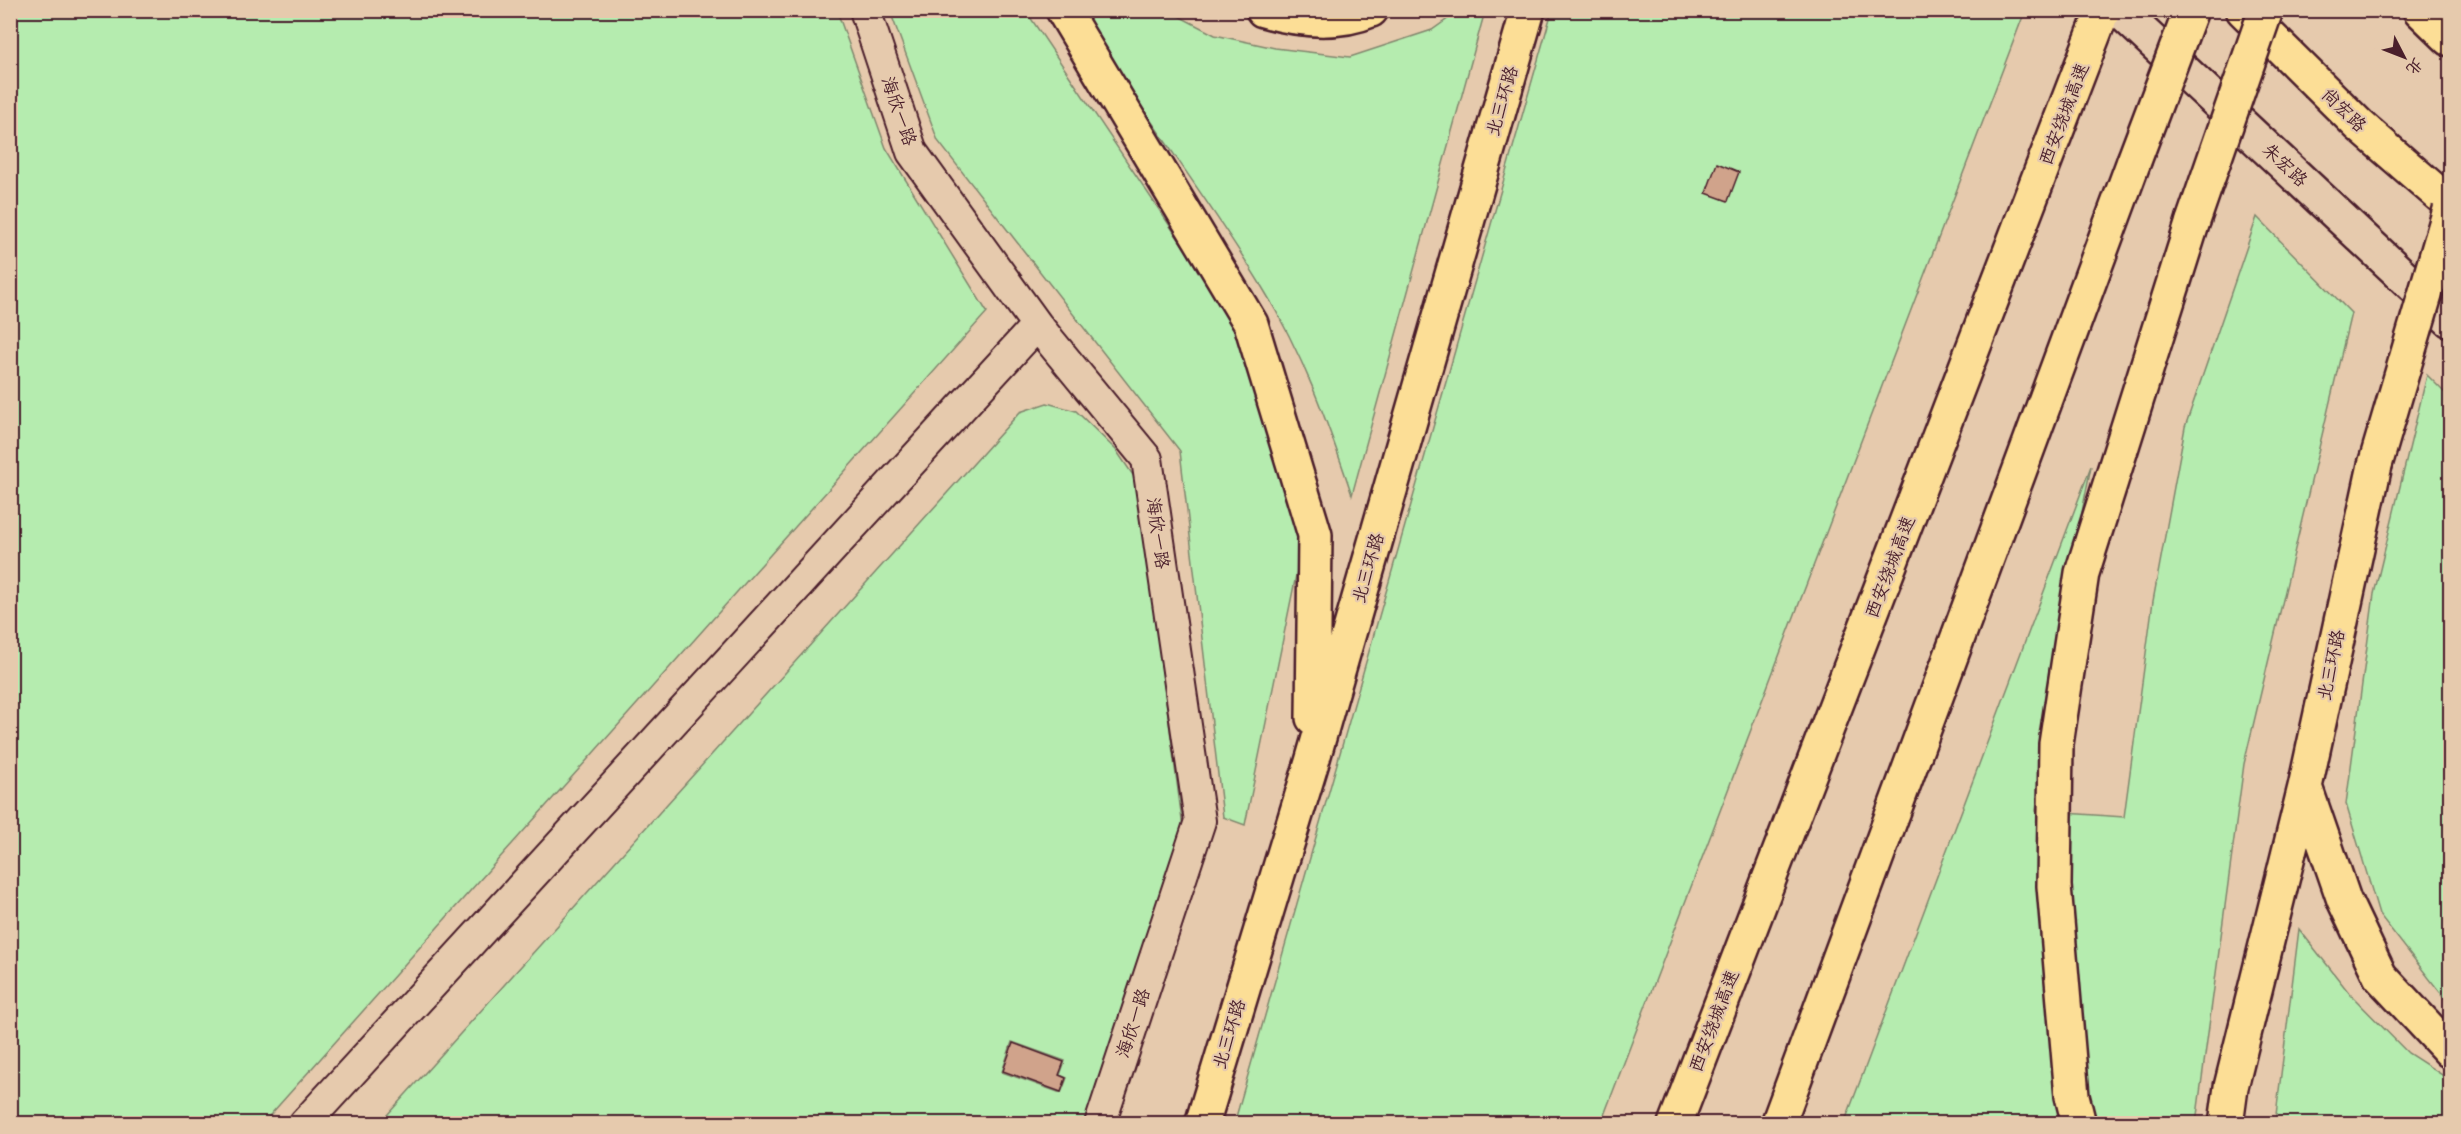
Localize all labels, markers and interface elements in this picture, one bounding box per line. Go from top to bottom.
north arrow [2374,27,2434,87]
text: 北 [2399,51,2431,82]
street label: 西安绕城高速 [2030,58,2098,170]
street label: 北三环路 [1477,62,1527,140]
street label: 海欣一路 [872,72,926,150]
street label: 尚宏路 [2313,80,2375,140]
street label: 朱宏路 [2254,135,2316,195]
street label: 海欣一路 [1137,495,1179,571]
street label: 西安绕城高速 [1856,511,1924,623]
street label: 北三环路 [1343,529,1393,607]
street label: 北三环路 [2308,626,2354,704]
street label: 西安绕城高速 [1680,965,1748,1077]
street label: 海欣一路 [1107,984,1159,1062]
street label: 北三环路 [1203,995,1255,1073]

